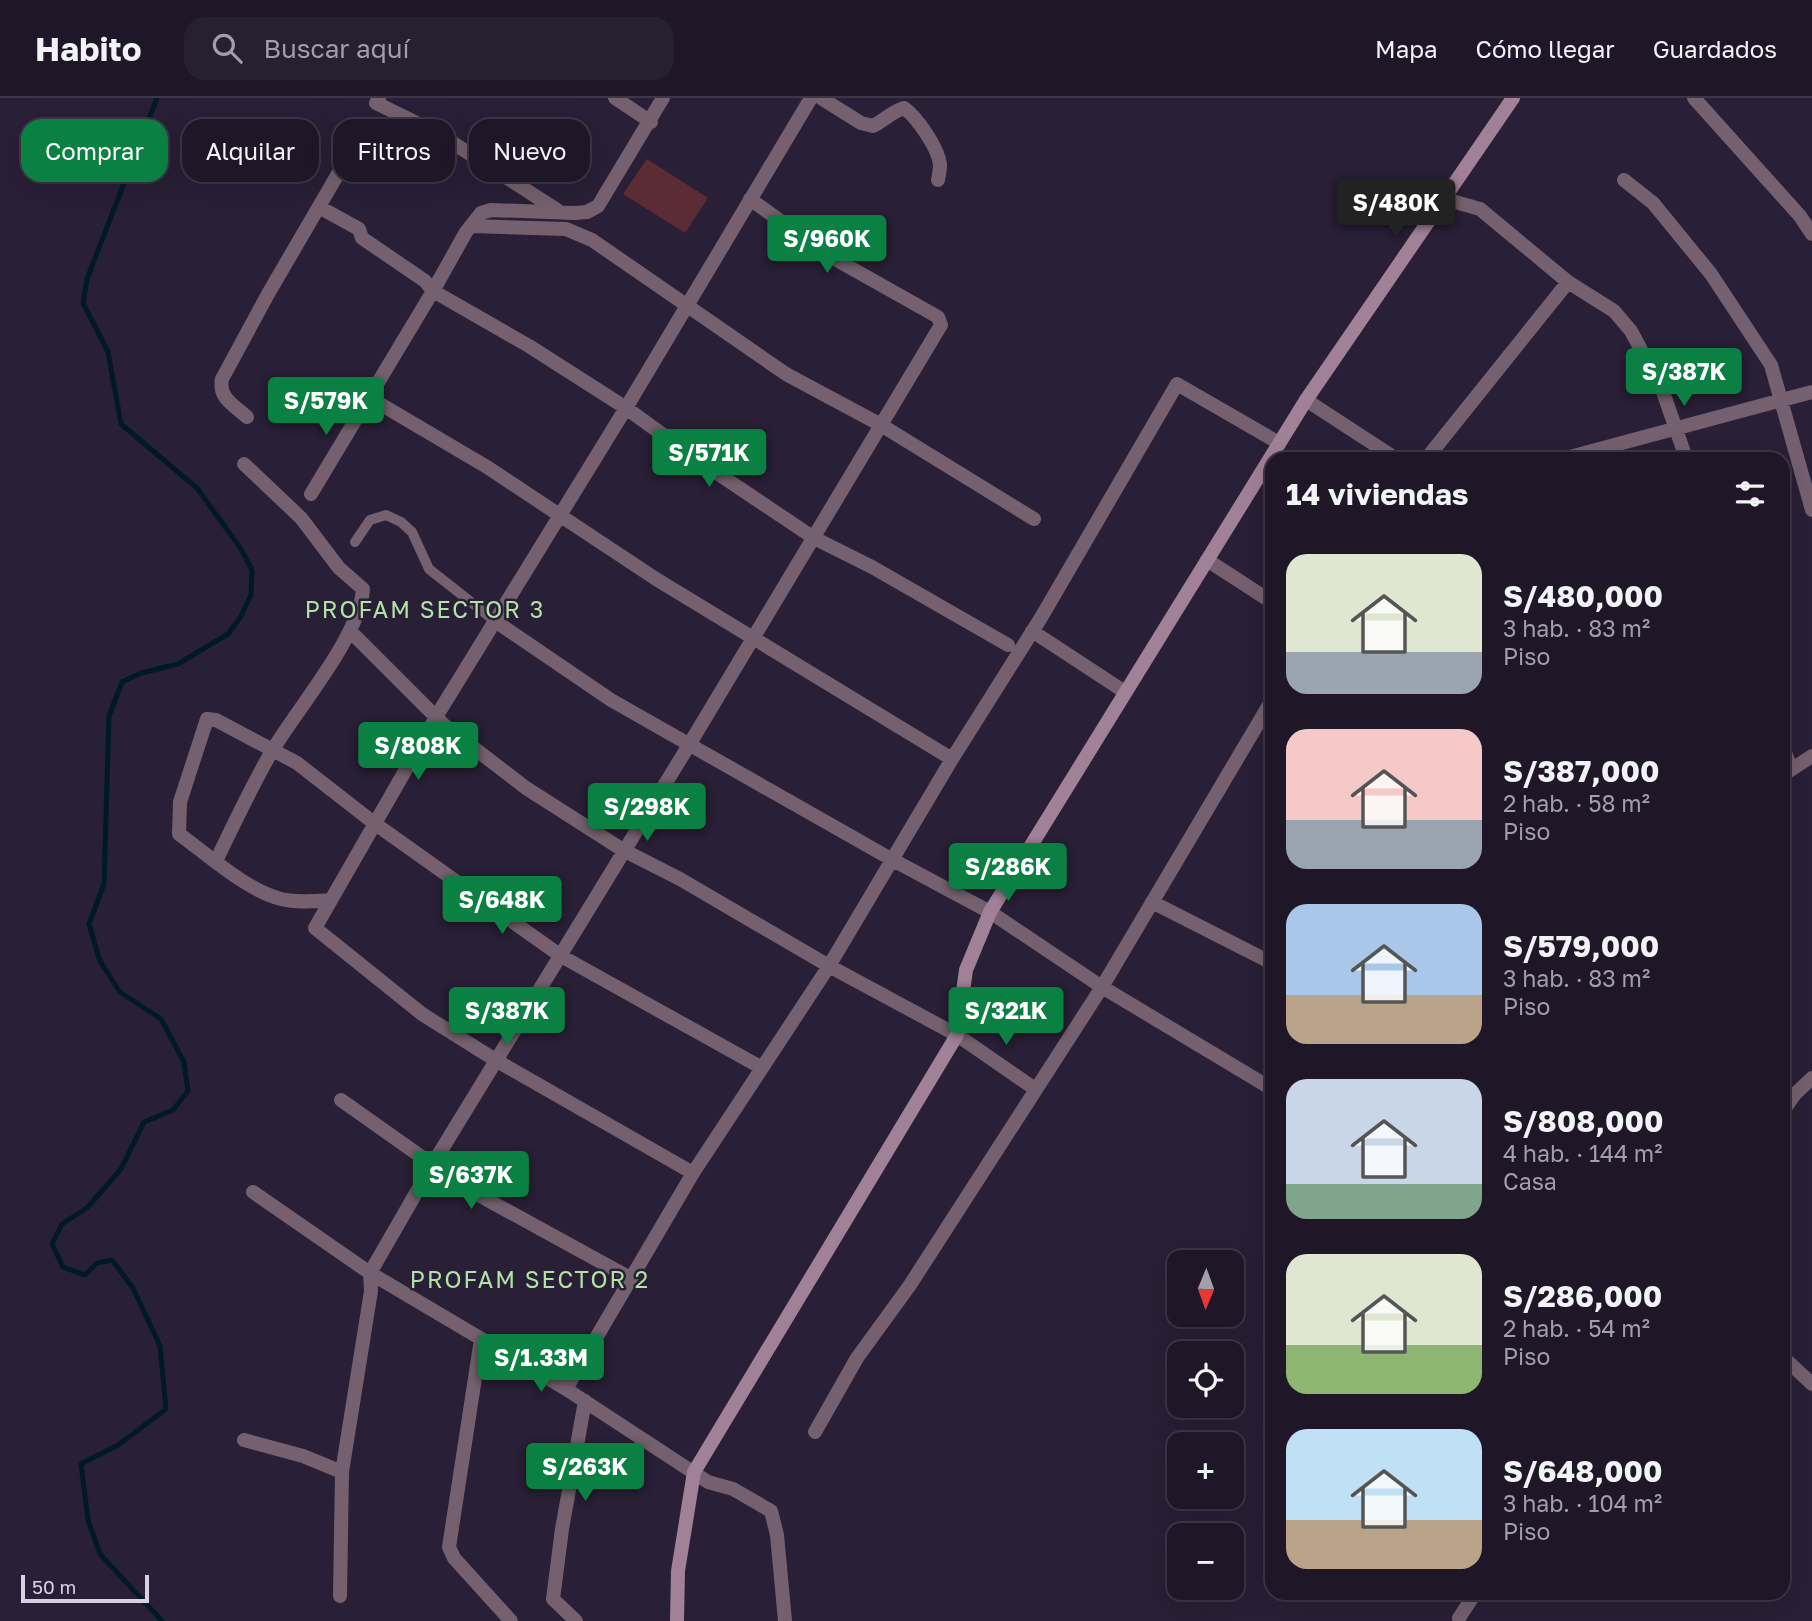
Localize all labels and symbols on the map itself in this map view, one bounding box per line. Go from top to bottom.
pin: S/480K [1339,180,1453,239]
pin: S/960K [770,216,884,275]
pin: S/387K [1627,348,1741,408]
pin: S/579K [269,378,383,437]
pin: S/571K [652,430,766,489]
district label: PROFAM SECTOR 3 [305,595,545,623]
pin: S/808K [361,722,475,782]
pin: S/298K [590,784,704,843]
pin: S/286K [951,844,1065,903]
pin: S/648K [445,876,559,936]
pin: S/387K [450,988,564,1047]
pin: S/321K [949,988,1063,1047]
pin: S/637K [414,1152,528,1211]
north arrow [1167,1250,1244,1326]
district label: PROFAM SECTOR 2 [410,1265,650,1293]
pin: S/1.33M [476,1334,606,1394]
pin: S/263K [528,1444,642,1503]
scale bar [21,1572,149,1604]

